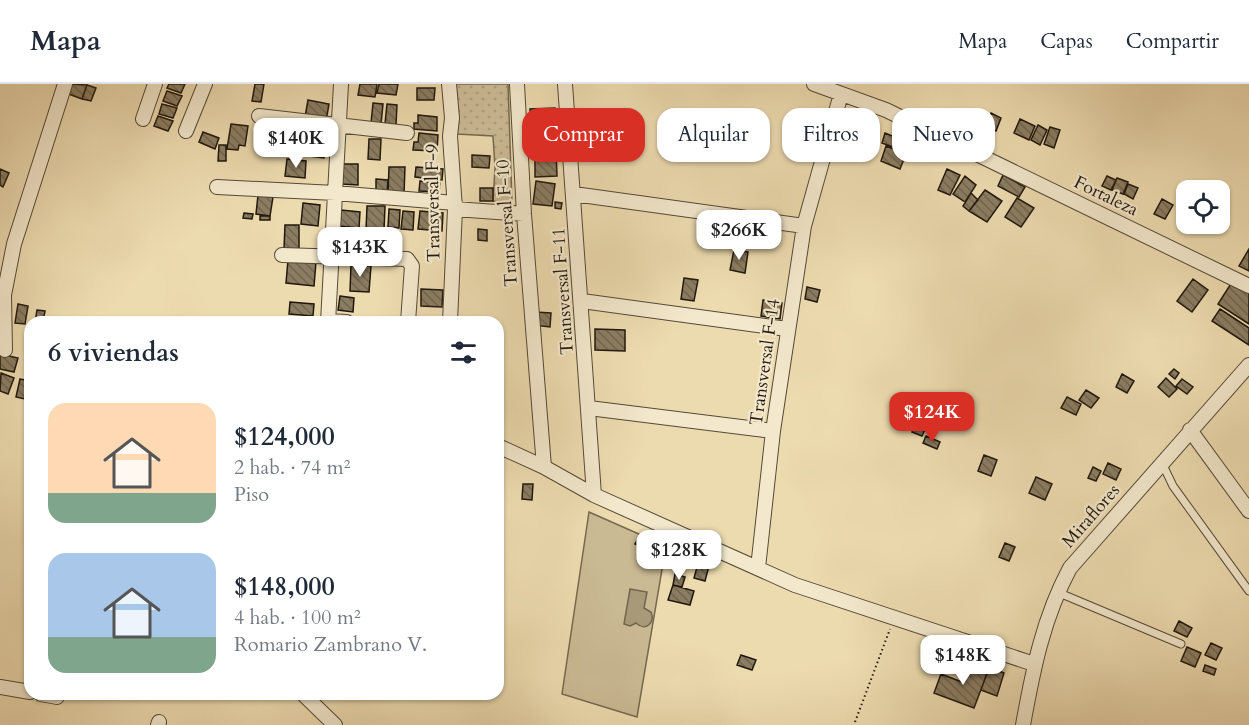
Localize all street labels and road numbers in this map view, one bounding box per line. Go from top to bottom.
street label: Transversal F-9 [419,144,447,262]
street label: Transversal F-10 [490,158,524,288]
street label: Fortaleza [1070,170,1143,222]
street label: Transversal F-11 [546,226,580,356]
street label: Transversal F-14 [744,297,786,427]
street label: Miraflores [1056,479,1126,553]

